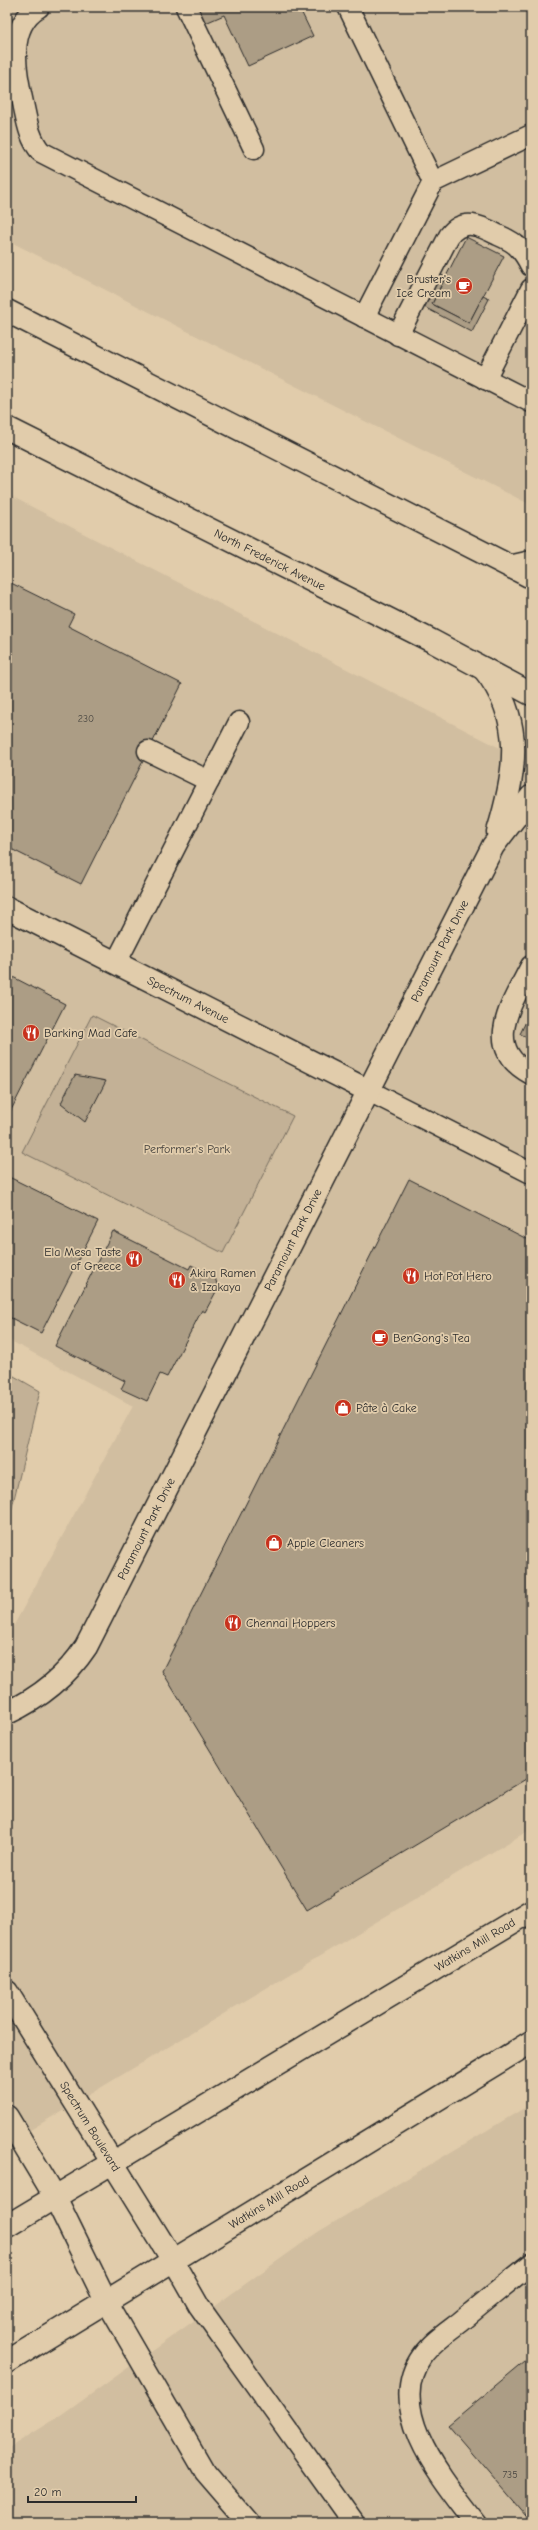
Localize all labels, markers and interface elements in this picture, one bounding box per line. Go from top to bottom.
place label: Bruster's Ice Cream [396,272,451,300]
cafe icon: Bruster's Ice Cream [454,276,474,296]
street label: North Frederick Avenue [212,526,328,593]
house number: 230 [78,713,94,725]
street label: Paramount Park Drive [408,898,471,1004]
street label: Spectrum Avenue [145,973,231,1026]
restaurant icon: Barking Mad Cafe [21,1023,41,1043]
place label: Barking Mad Cafe [44,1026,137,1040]
park label: Performer's Park [144,1142,230,1156]
street label: Paramount Park Drive [261,1186,325,1293]
place label: Ela Mesa Taste of Greece [44,1245,121,1273]
restaurant icon: Ela Mesa Taste of Greece [124,1249,144,1269]
place label: Akira Ramen & Izakaya [190,1266,256,1294]
restaurant icon: Hot Pot Hero [401,1266,421,1286]
place label: Hot Pot Hero [424,1269,492,1283]
restaurant icon: Akira Ramen & Izakaya [167,1270,187,1290]
cafe icon: BenGong's Tea [370,1328,390,1348]
place label: BenGong's Tea [393,1331,470,1345]
shop icon: Pâte à Cake [333,1398,353,1418]
place label: Pâte à Cake [356,1401,417,1415]
street label: Paramount Park Drive [114,1475,178,1582]
shop icon: Apple Cleaners [264,1533,284,1553]
place label: Apple Cleaners [287,1536,364,1550]
restaurant icon: Chennai Hoppers [223,1613,243,1633]
place label: Chennai Hoppers [246,1616,336,1630]
street label: Watkins Mill Road [432,1915,518,1974]
street label: Spectrum Boulevard [57,2079,123,2174]
street label: Watkins Mill Road [226,2172,312,2232]
house number: 735 [502,2469,518,2481]
scale bar [28,2478,136,2504]
text: 20 m [34,2485,62,2499]

